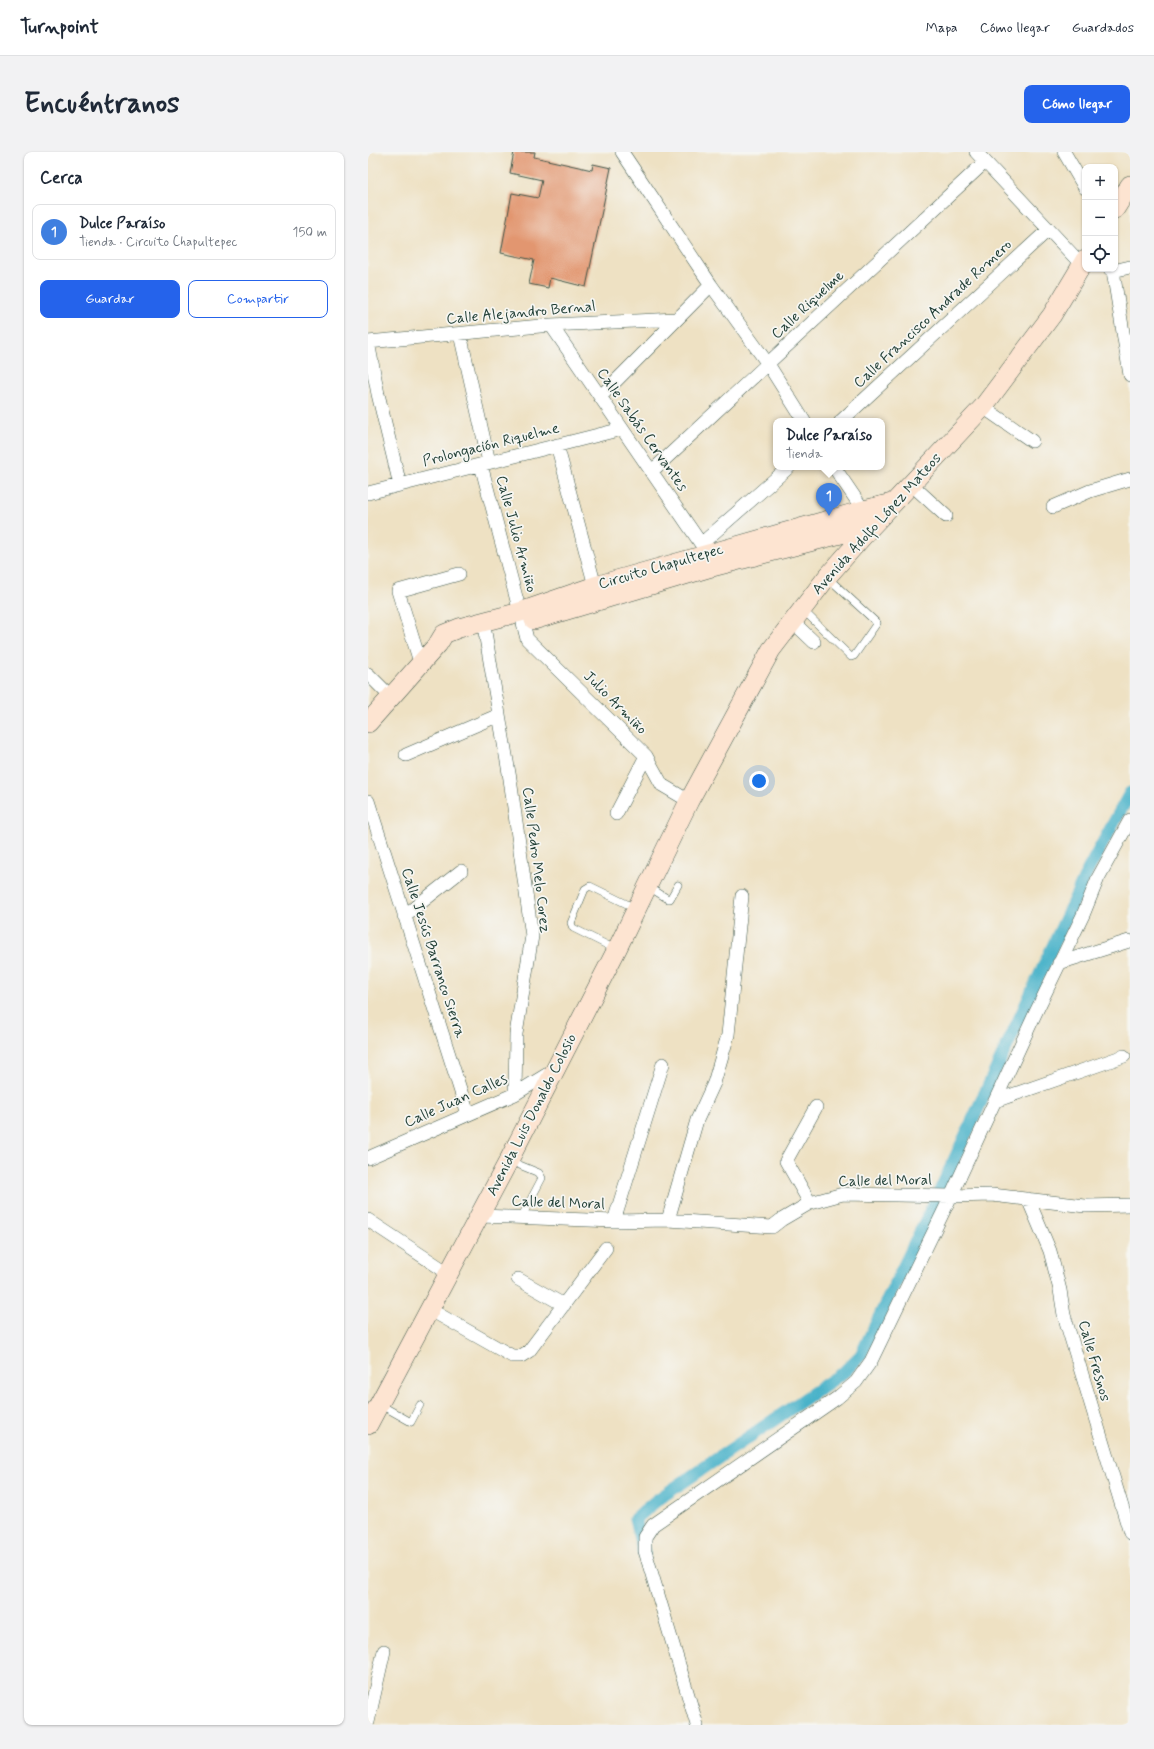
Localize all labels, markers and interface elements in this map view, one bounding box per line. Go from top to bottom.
text: Turnpoint [20,15,99,40]
text: Mapa [926,19,958,37]
text: Cómo llegar [980,19,1050,37]
text: Guardados [1072,19,1134,37]
button: Cómo llegar [1024,85,1130,123]
text: Encuéntranos [24,86,180,123]
map controls [1082,164,1118,272]
button: + [1082,164,1118,200]
text: Cerca [40,167,83,189]
button: − [1082,200,1118,236]
text: Dulce Paraíso [79,214,166,234]
text: 1 [51,224,57,241]
text: 150 m [293,224,327,241]
text: Tienda · Circuito Chapultepec [79,234,238,251]
street label: Calle Francisco Andrade Romero [850,235,1016,393]
button: locate [1082,236,1118,272]
street label: Calle Riquelme [767,266,849,344]
button: Guardar [40,280,180,318]
button: Compartir [188,280,328,318]
street label: Calle Alejandro Bernal [445,297,597,329]
street label: Calle Sabás Cervantes [592,364,692,496]
street label: Prolongación Riquelme [421,418,562,473]
popup [773,418,885,470]
text: Dulce Paraíso [786,426,872,446]
text: Tienda [786,446,822,463]
street label: Avenida Adolfo López Mateos [808,449,948,600]
street label: Calle Julio Armiño [491,473,541,595]
pin: 1 [816,483,842,516]
street label: Circuito Chapultepec [596,540,726,594]
street label: Julio Armiño [579,667,651,739]
your location [749,771,769,791]
street label: Calle Pedro Melo Corez [517,786,555,934]
street label: Calle Jesús Barranco Sierra [396,865,470,1041]
street label: Avenida Luis Donaldo Colosio [482,1030,582,1200]
street label: Calle Juan Calles [401,1069,511,1133]
street label: Calle del Moral [838,1170,932,1192]
street label: Calle del Moral [511,1191,605,1215]
street label: Calle Fresnos [1073,1318,1115,1404]

